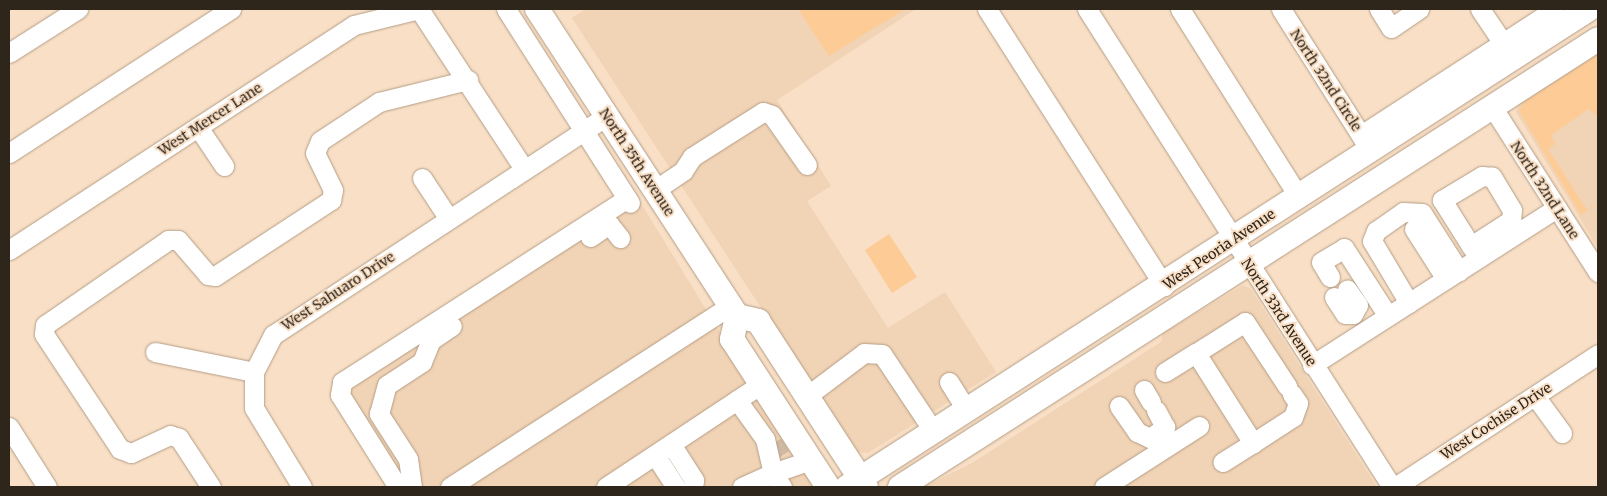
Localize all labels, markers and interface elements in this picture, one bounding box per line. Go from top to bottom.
street label: North 32nd Circle [1287,26,1365,134]
street label: West Mercer Lane [155,79,265,159]
street label: North 35th Avenue [596,105,678,219]
street label: North 32nd Lane [1507,138,1583,242]
street label: West Peoria Avenue [1160,205,1278,293]
street label: West Sahuaro Drive [278,248,398,334]
street label: North 33rd Avenue [1238,255,1320,369]
street label: West Cochise Drive [1438,379,1554,463]

